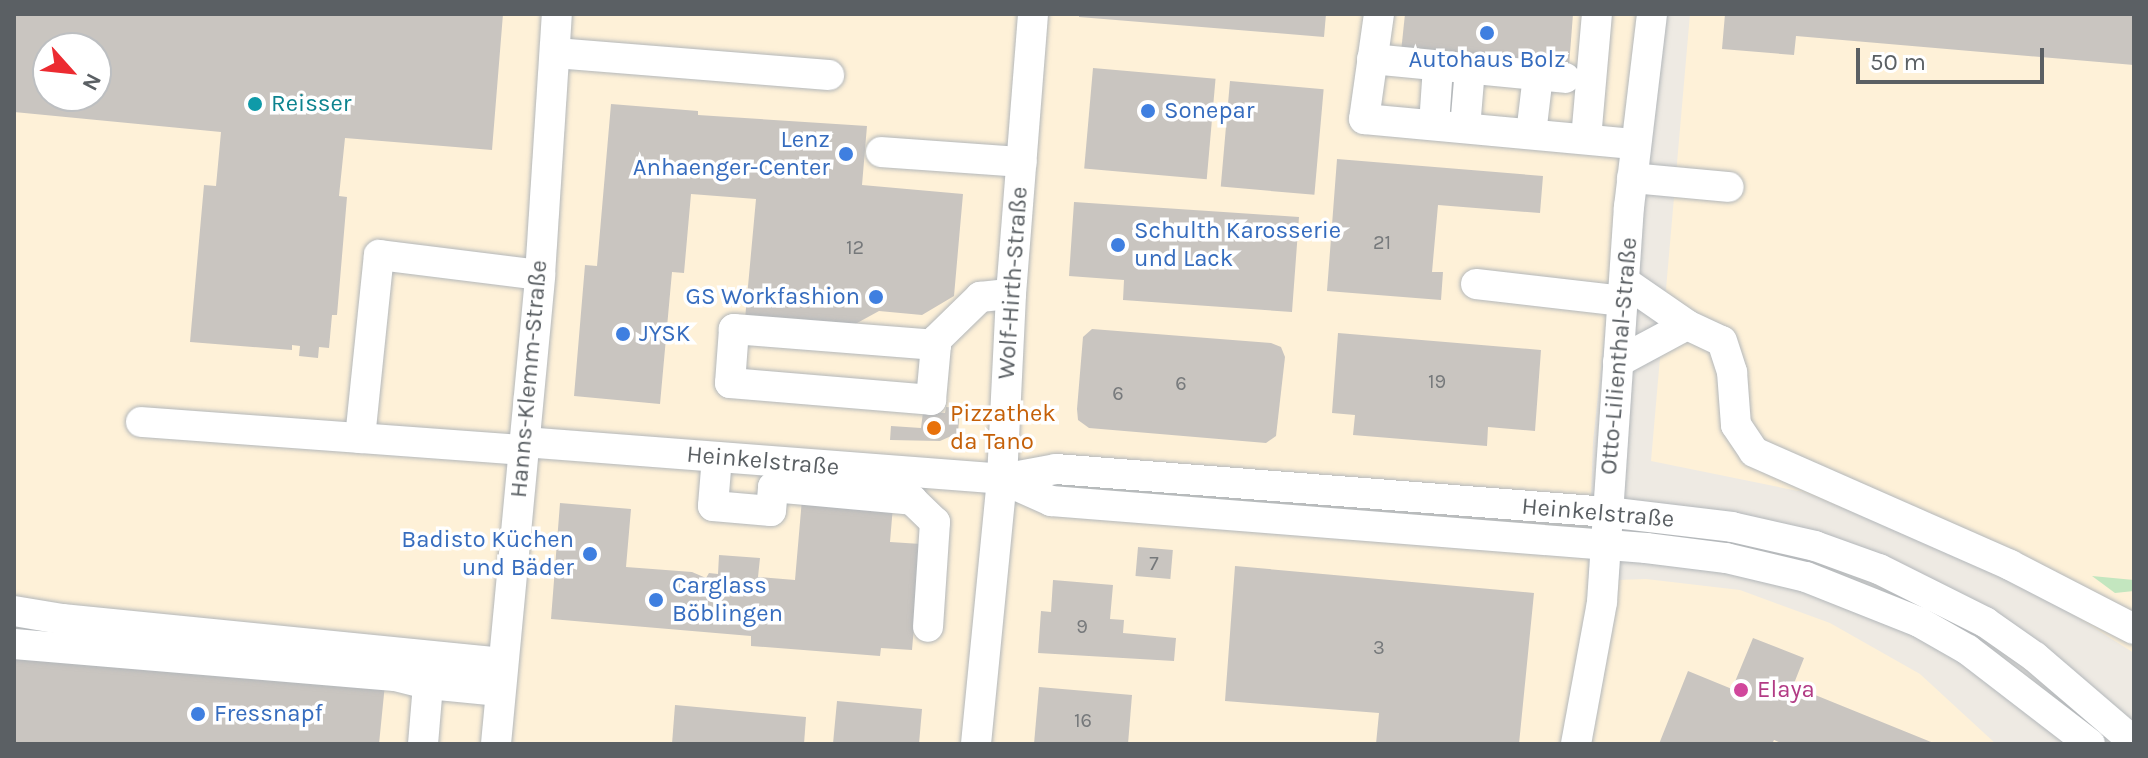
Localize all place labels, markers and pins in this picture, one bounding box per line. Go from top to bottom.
marker: Autohaus Bolz [1478,24,1496,42]
place label: Autohaus Bolz [1408,46,1566,74]
place label: Reisser [271,90,351,118]
marker: Reisser [246,95,264,113]
place label: Sonepar [1164,97,1254,125]
marker: Sonepar [1139,102,1157,120]
place label: Lenz Anhaenger-Center [633,126,830,182]
marker: Lenz Anhaenger-Center [837,145,855,163]
place label: Schulth Karosserie und Lack [1134,217,1341,273]
marker: Schulth Karosserie und Lack [1109,236,1127,254]
place label: GS Workfashion [685,283,860,311]
marker: GS Workfashion [867,288,885,306]
place label: JYSK [639,320,690,348]
marker: JYSK [614,325,632,343]
place label: Pizzathek da Tano [950,400,1056,456]
marker: Pizzathek da Tano [925,419,943,437]
place label: Badisto Küchen und Bäder [401,526,574,582]
marker: Badisto Küchen und Bäder [581,545,599,563]
place label: Carglass Böblingen [672,572,783,628]
marker: Carglass Böblingen [647,591,665,609]
place label: Elaya [1757,676,1815,704]
marker: Elaya [1732,681,1750,699]
place label: Fressnapf [214,700,323,728]
marker: Fressnapf [189,705,207,723]

